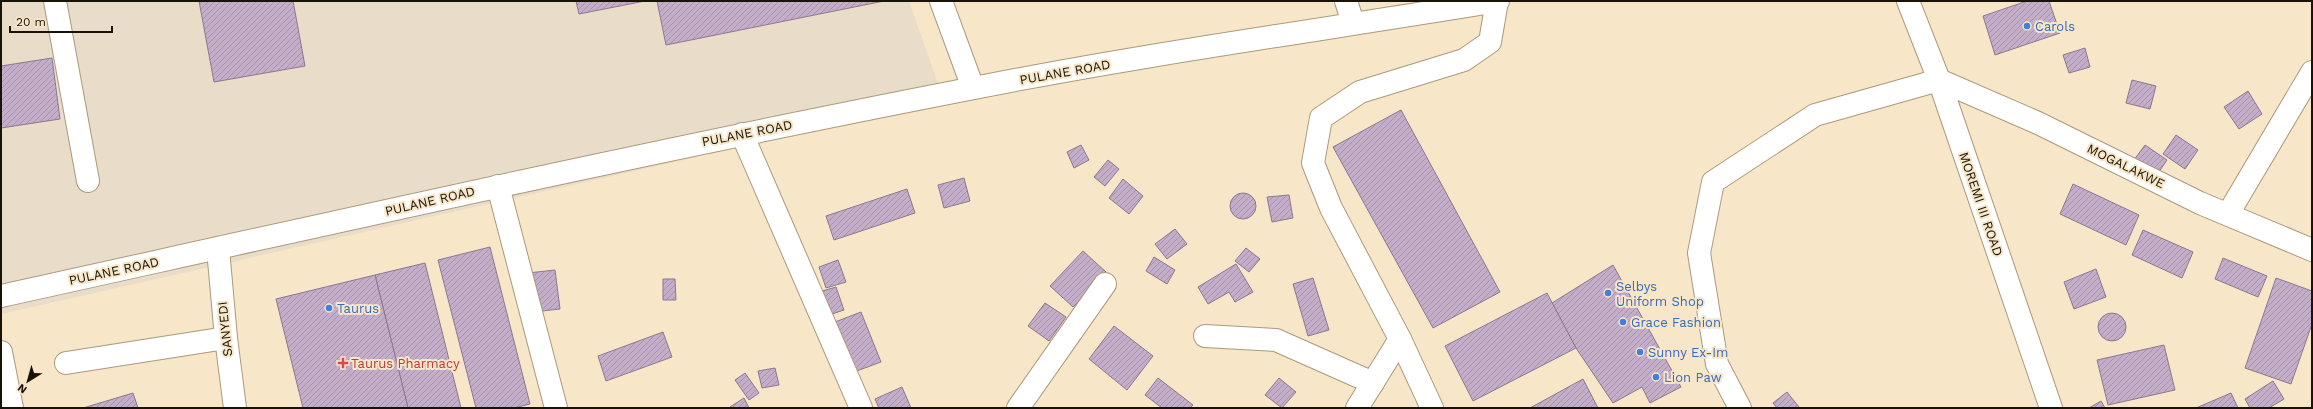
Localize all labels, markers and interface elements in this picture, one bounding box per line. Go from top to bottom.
scale bar [10,8,112,34]
text: 20 m [16,15,46,29]
place label: Carols [2035,19,2075,34]
marker: Carols [2022,21,2032,31]
street label: PULANE ROAD [1019,57,1111,87]
street label: PULANE ROAD [701,117,793,149]
street label: MOGALAKWE [2085,141,2167,191]
street label: MOREMI III ROAD [1956,150,2006,258]
street label: PULANE ROAD [384,183,476,219]
street label: PULANE ROAD [68,254,160,288]
place label: Selbys Uniform Shop [1616,279,1704,309]
marker: Selbys Uniform Shop [1603,288,1613,298]
street label: SANYEDI [215,301,235,357]
place label: Taurus [337,301,379,316]
marker: Taurus [324,303,334,313]
place label: Grace Fashion [1631,315,1721,330]
marker: Grace Fashion [1618,317,1628,327]
place label: Sunny Ex-Im [1648,345,1728,360]
marker: Sunny Ex-Im [1635,347,1645,357]
place label: Taurus Pharmacy [351,356,460,371]
marker: Taurus Pharmacy [338,358,348,368]
north arrow [8,361,48,401]
place label: Lion Paw [1664,370,1722,385]
marker: Lion Paw [1651,372,1661,382]
text: N [15,381,29,396]

